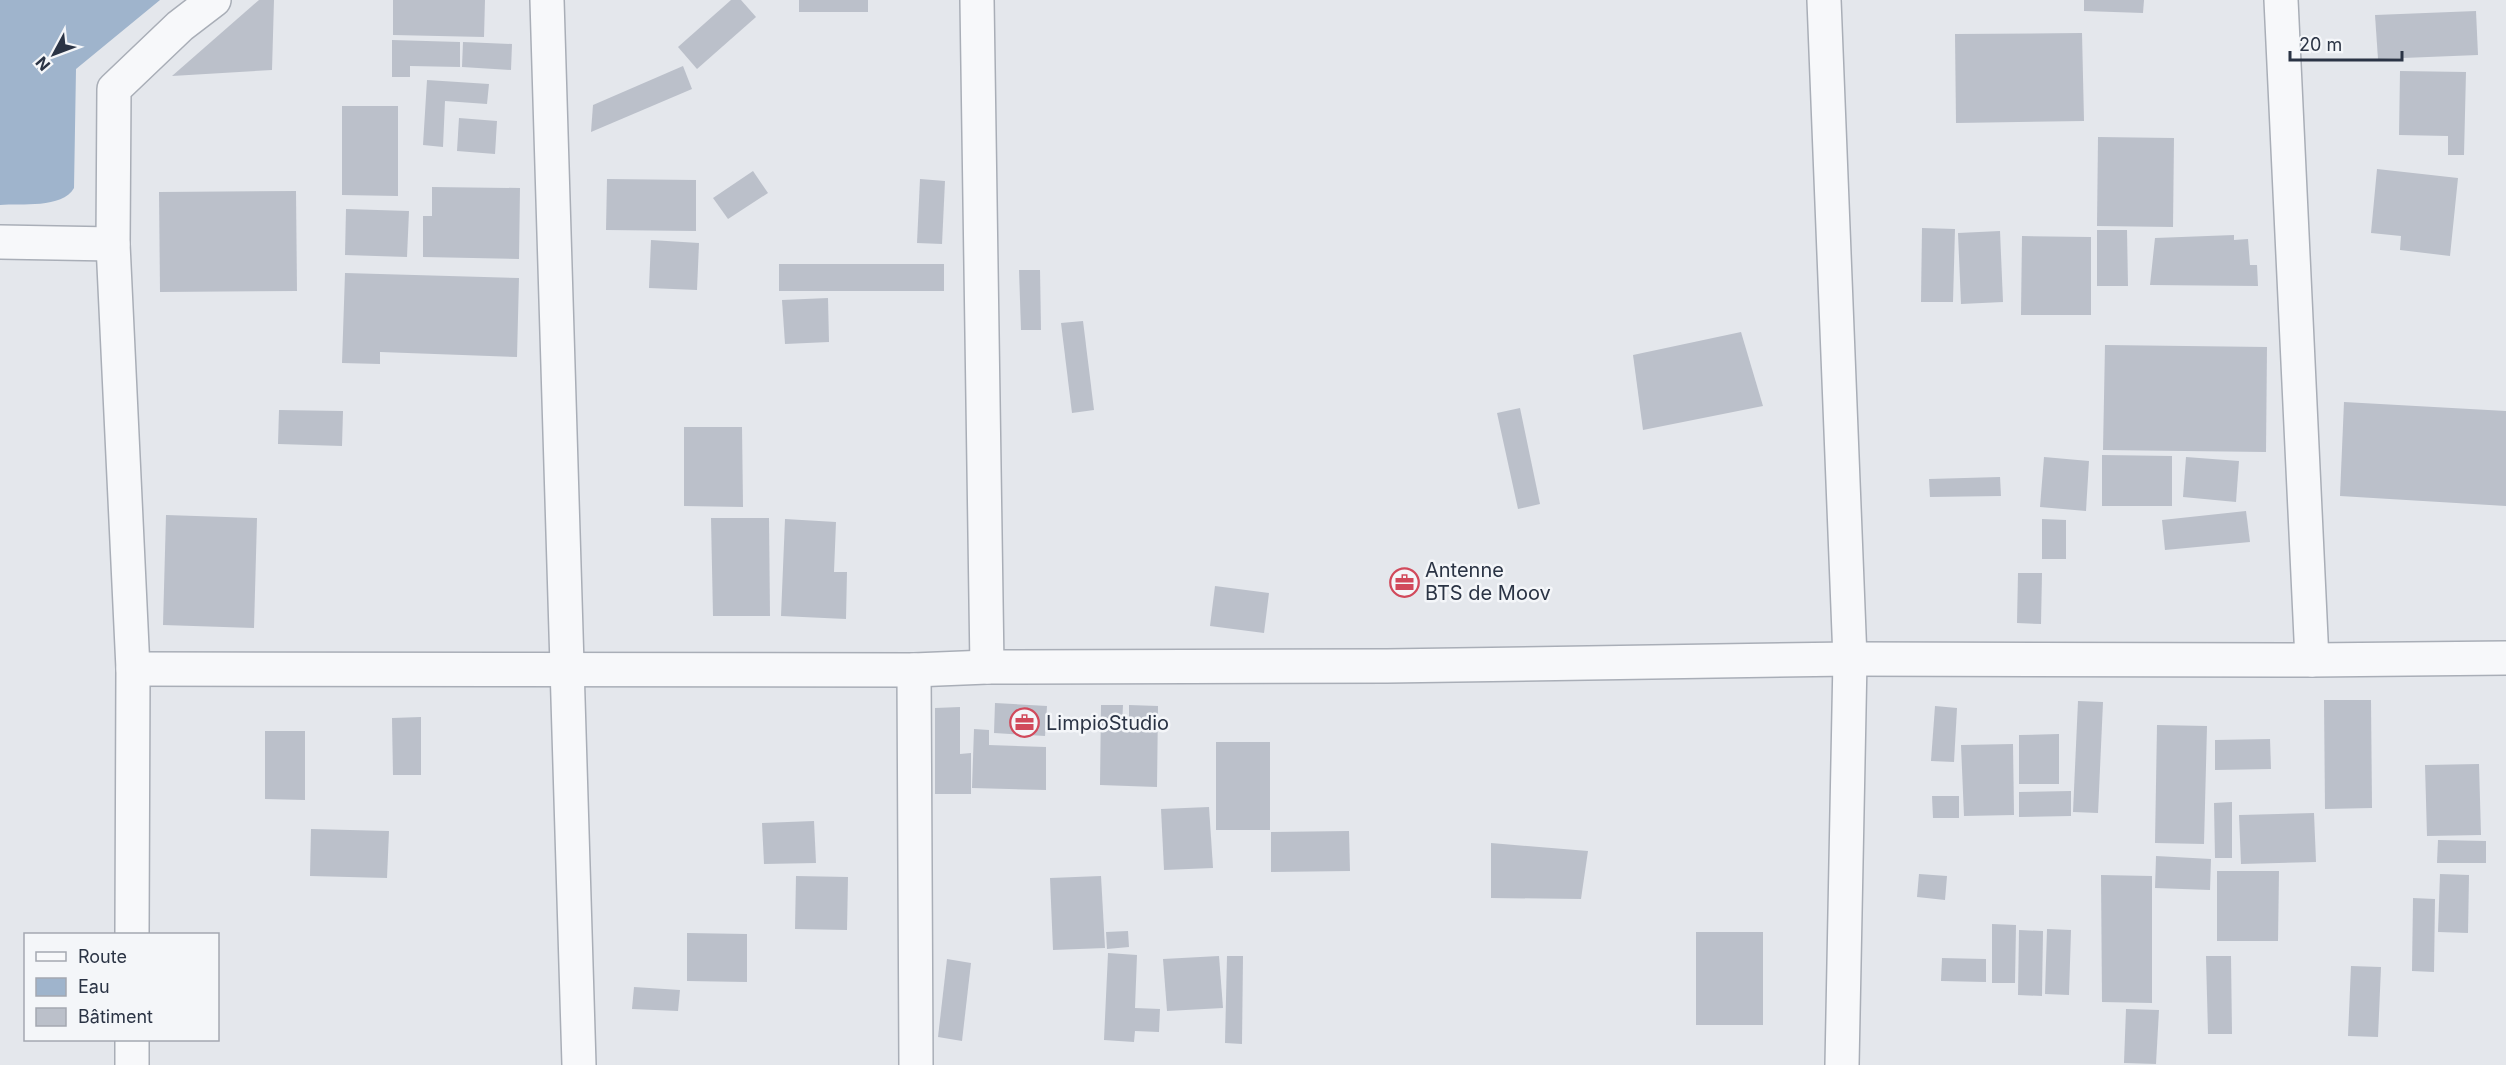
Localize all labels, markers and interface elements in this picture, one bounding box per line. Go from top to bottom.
north arrow [24,24,84,84]
scale bar [2290,24,2402,62]
text: 20 m [2299,34,2342,55]
text: N [31,53,54,75]
place label: Antenne BTS de Moov [1425,558,1551,605]
office icon: Antenne BTS de Moov [1388,566,1420,598]
office icon: LimpioStudio [1009,707,1041,739]
place label: LimpioStudio [1046,711,1169,735]
legend [24,933,219,1041]
text: Route [78,946,127,967]
text: Eau [78,976,110,997]
text: Bâtiment [78,1006,153,1027]

